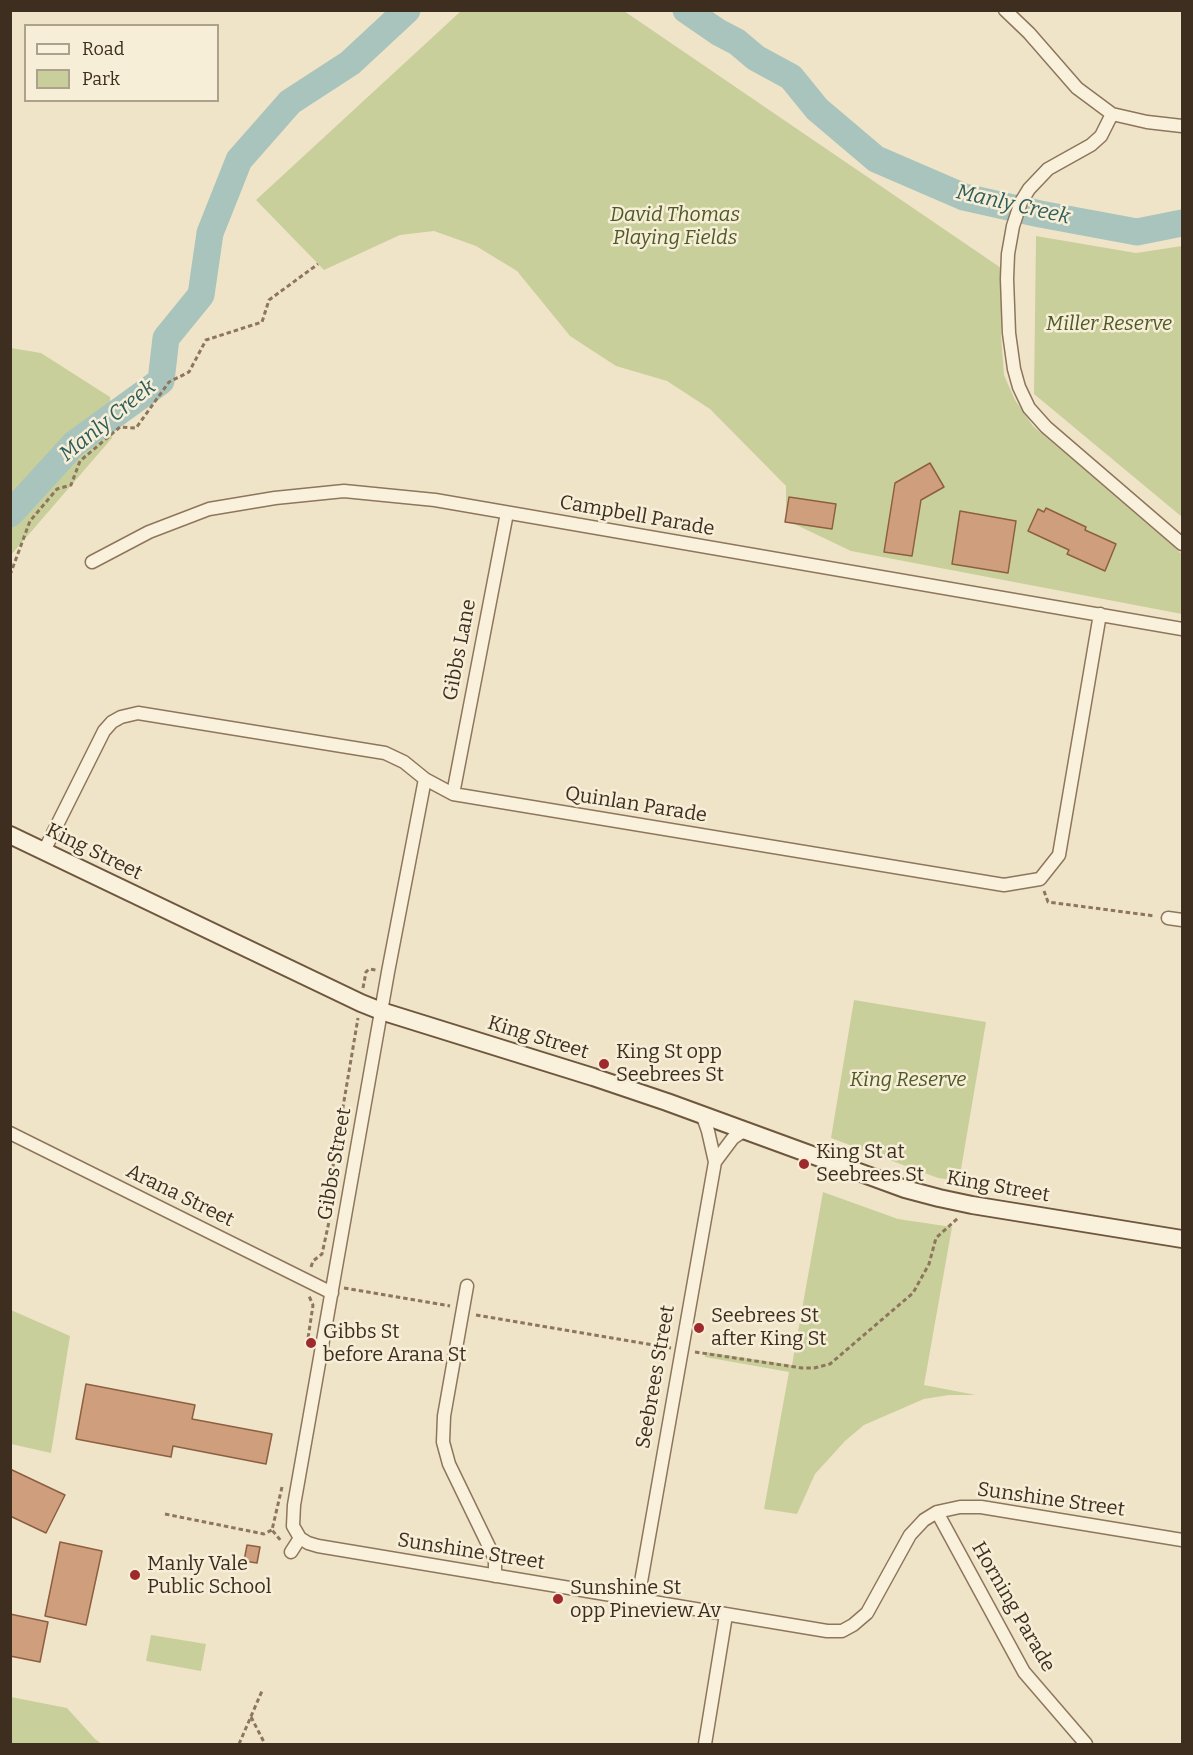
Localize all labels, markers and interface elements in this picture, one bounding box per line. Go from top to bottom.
legend [24,24,219,102]
text: Road [82,38,124,60]
text: Park [82,68,120,90]
water label: Manly Creek [954,180,1072,230]
park label: David Thomas Playing Fields [610,203,740,250]
park label: Miller Reserve [1046,312,1172,336]
water label: Manly Creek [55,375,161,467]
street label: Campbell Parade [558,491,716,541]
street label: Gibbs Lane [438,597,482,703]
street label: Quinlan Parade [563,782,709,828]
street label: King Street [42,818,146,886]
street label: King Street [485,1011,591,1065]
place label: King St opp Seebrees St [616,1040,724,1087]
marker: King St opp Seebrees St [597,1057,611,1071]
park label: King Reserve [850,1068,966,1092]
street label: Gibbs Street [313,1106,357,1222]
place label: King St at Seebrees St [816,1140,924,1187]
marker: King St at Seebrees St [797,1157,811,1171]
street label: Arana Street [122,1160,238,1232]
street label: King Street [945,1166,1051,1208]
street label: Seebrees Street [632,1303,680,1451]
place label: Seebrees St after King St [711,1304,826,1351]
place label: Gibbs St before Arana St [323,1320,467,1367]
marker: Seebrees St after King St [692,1321,706,1335]
marker: Gibbs St before Arana St [304,1336,318,1350]
street label: Sunshine Street [976,1478,1126,1522]
street label: Sunshine Street [396,1529,546,1575]
street label: Horning Parade [966,1538,1060,1676]
place label: Manly Vale Public School [147,1552,271,1599]
marker: Manly Vale Public School [128,1568,142,1582]
place label: Sunshine St opp Pineview Av [570,1576,721,1623]
marker: Sunshine St opp Pineview Av [551,1592,565,1606]

